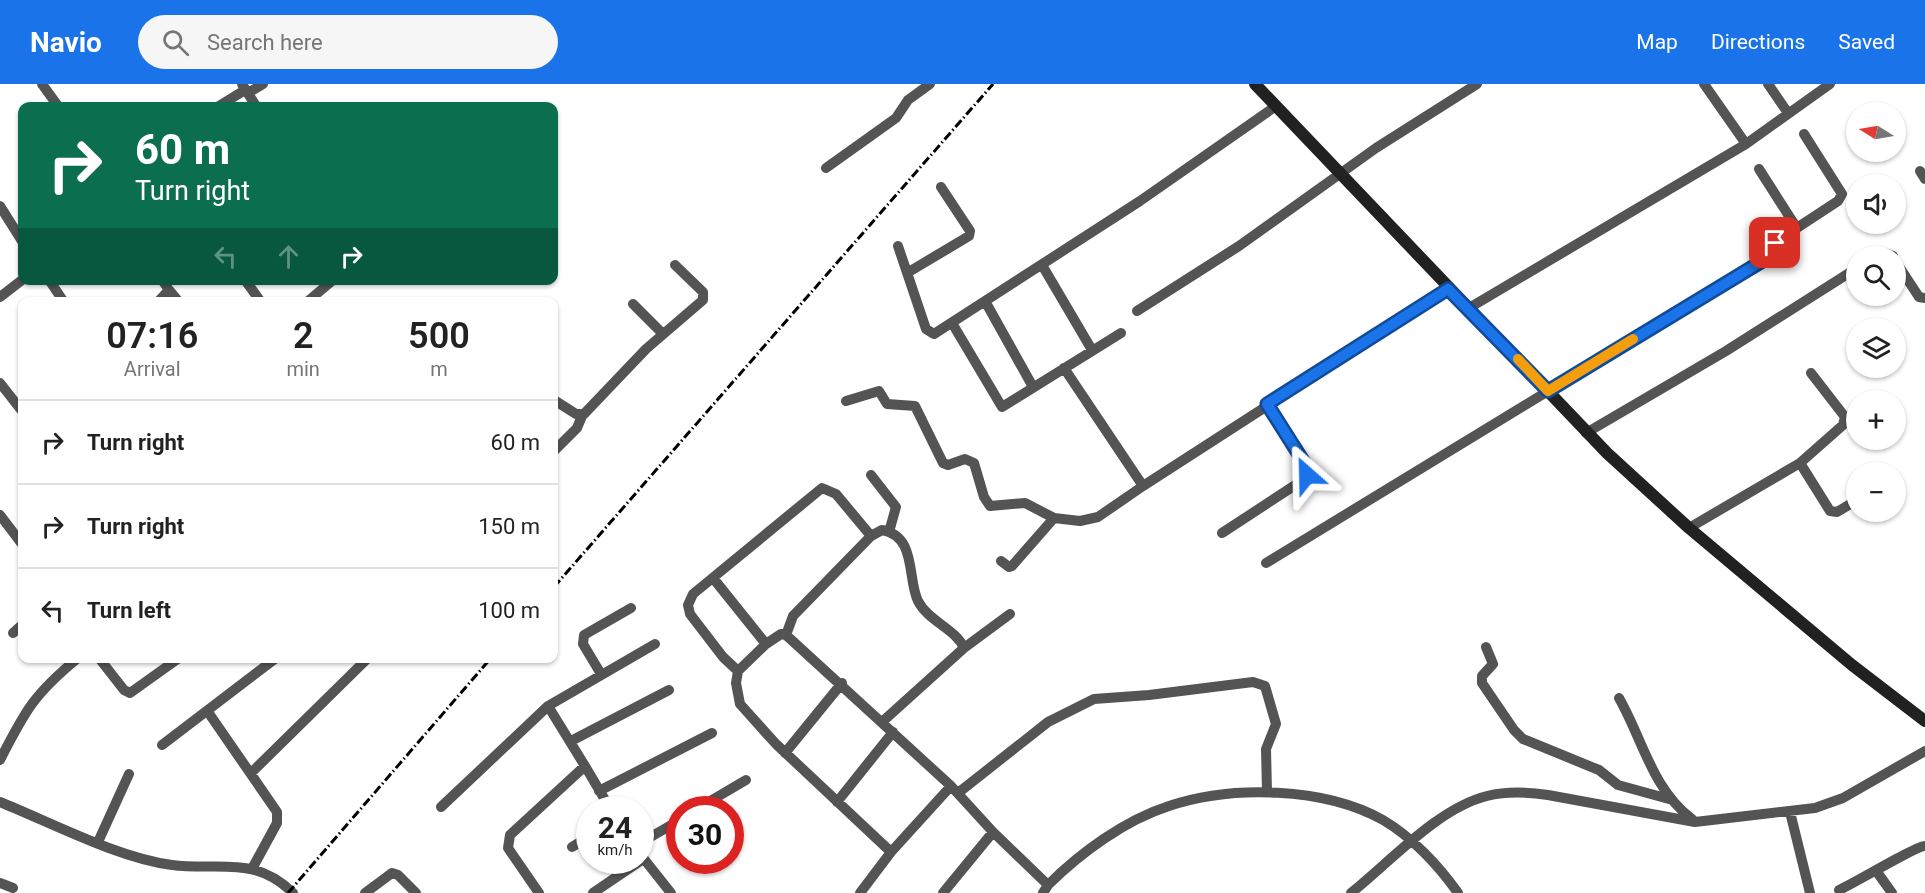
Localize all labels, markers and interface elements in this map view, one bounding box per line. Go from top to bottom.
search box [138,15,558,69]
text: Navio [30,26,102,59]
icon: search [159,26,192,59]
text: Search here [207,30,323,55]
text: Map [1636,30,1678,54]
text: Directions [1711,30,1805,54]
text: Saved [1838,30,1895,54]
north arrow [1846,102,1906,162]
map controls [1846,102,1906,522]
text: 60 m [135,125,230,174]
icon: right [36,126,114,204]
button: sound [1846,174,1906,234]
text: Turn right [135,175,250,207]
pin [1749,217,1800,268]
icon: arrive [1758,226,1791,259]
icon: left [209,240,242,273]
icon: ahead [272,240,305,273]
icon: right [335,240,368,273]
button: search [1846,246,1906,306]
text: 07:16 [106,315,198,357]
text: 2 [293,315,313,357]
text: 500 [408,315,470,357]
button: layers [1846,318,1906,378]
text: Arrival [124,357,181,381]
text: min [286,357,320,381]
text: m [430,357,448,381]
button: + [1846,390,1906,450]
icon: right [36,426,69,459]
text: Turn right [87,430,184,455]
text: 60 m [491,430,540,455]
position arrow [1275,443,1339,507]
button: − [1846,462,1906,522]
icon: right [36,510,69,543]
text: Turn right [87,514,184,539]
text: 150 m [478,514,540,539]
icon: left [36,594,69,627]
text: Turn left [87,598,171,623]
text: 100 m [478,598,540,623]
speed limit sign: 30 [666,796,744,874]
text: 24 [598,810,632,845]
text: km/h [597,841,633,859]

